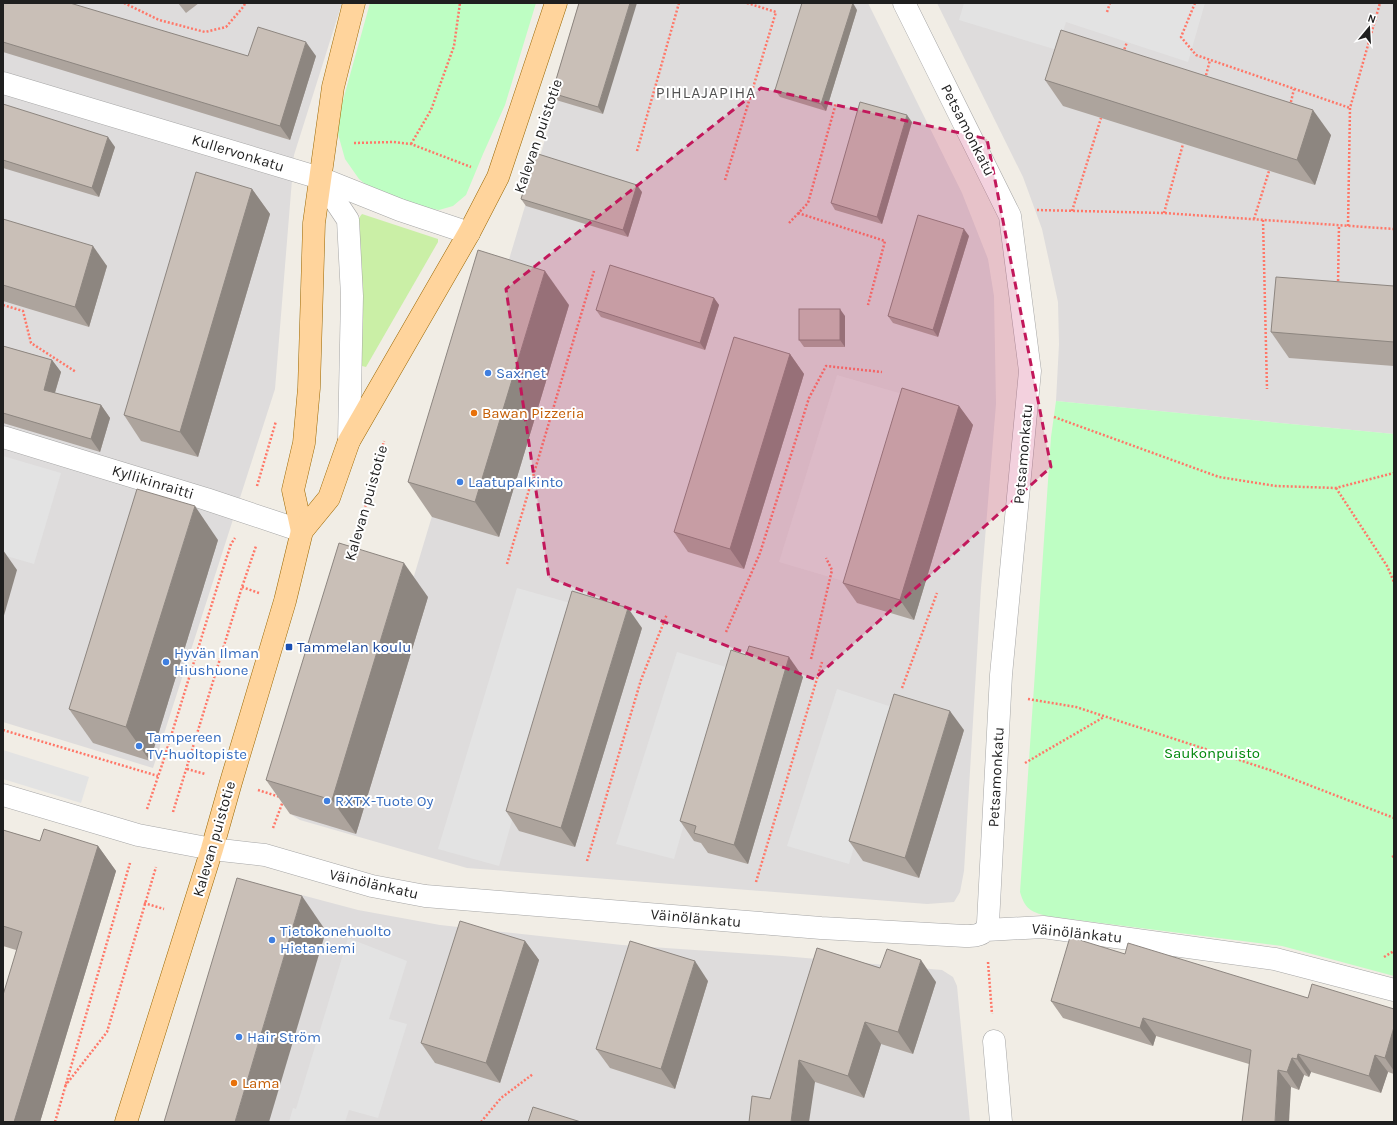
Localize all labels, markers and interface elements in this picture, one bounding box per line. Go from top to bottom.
north arrow [1349,8,1389,48]
text: N [1366,12,1378,26]
street label: Kalevan puistotie [510,77,566,195]
street label: Petsamonkatu [937,81,999,179]
district label: PIHLAJAPIHA [656,83,756,102]
street label: Kullervonkatu [189,130,287,176]
place label: Sax.net [496,364,546,382]
marker: Sax.net [483,368,493,378]
street label: Petsamonkatu [1010,403,1036,505]
place label: Bawan Pizzeria [482,404,584,422]
marker: Bawan Pizzeria [469,408,479,418]
street label: Kalevan puistotie [341,443,391,563]
street label: Kyllikinraitti [110,461,196,503]
place label: Laatupalkinto [468,473,563,491]
marker: Laatupalkinto [455,477,465,487]
place label: Tammelan koulu [297,638,411,656]
marker: Tammelan koulu [284,642,294,652]
place label: Hyvän Ilman Hiushuone [174,644,259,679]
marker: Hyvän Ilman Hiushuone [161,657,171,667]
street label: Petsamonkatu [984,726,1008,828]
place label: Tampereen TV-huoltopiste [147,728,247,763]
marker: Tampereen TV-huoltopiste [134,741,144,751]
park label: Saukonpuisto [1164,744,1260,762]
street label: Kalevan puistotie [189,779,239,899]
place label: RXTX-Tuote Oy [335,792,433,810]
marker: RXTX-Tuote Oy [322,796,332,806]
street label: Väinölänkatu [328,865,420,903]
street label: Väinölänkatu [650,905,742,931]
street label: Väinölänkatu [1031,919,1123,947]
place label: Tietokonehuolto Hietaniemi [280,922,391,957]
marker: Tietokonehuolto Hietaniemi [267,935,277,945]
place label: Hair Ström [247,1028,321,1046]
marker: Hair Ström [234,1032,244,1042]
place label: Lama [242,1074,280,1092]
marker: Lama [229,1078,239,1088]

